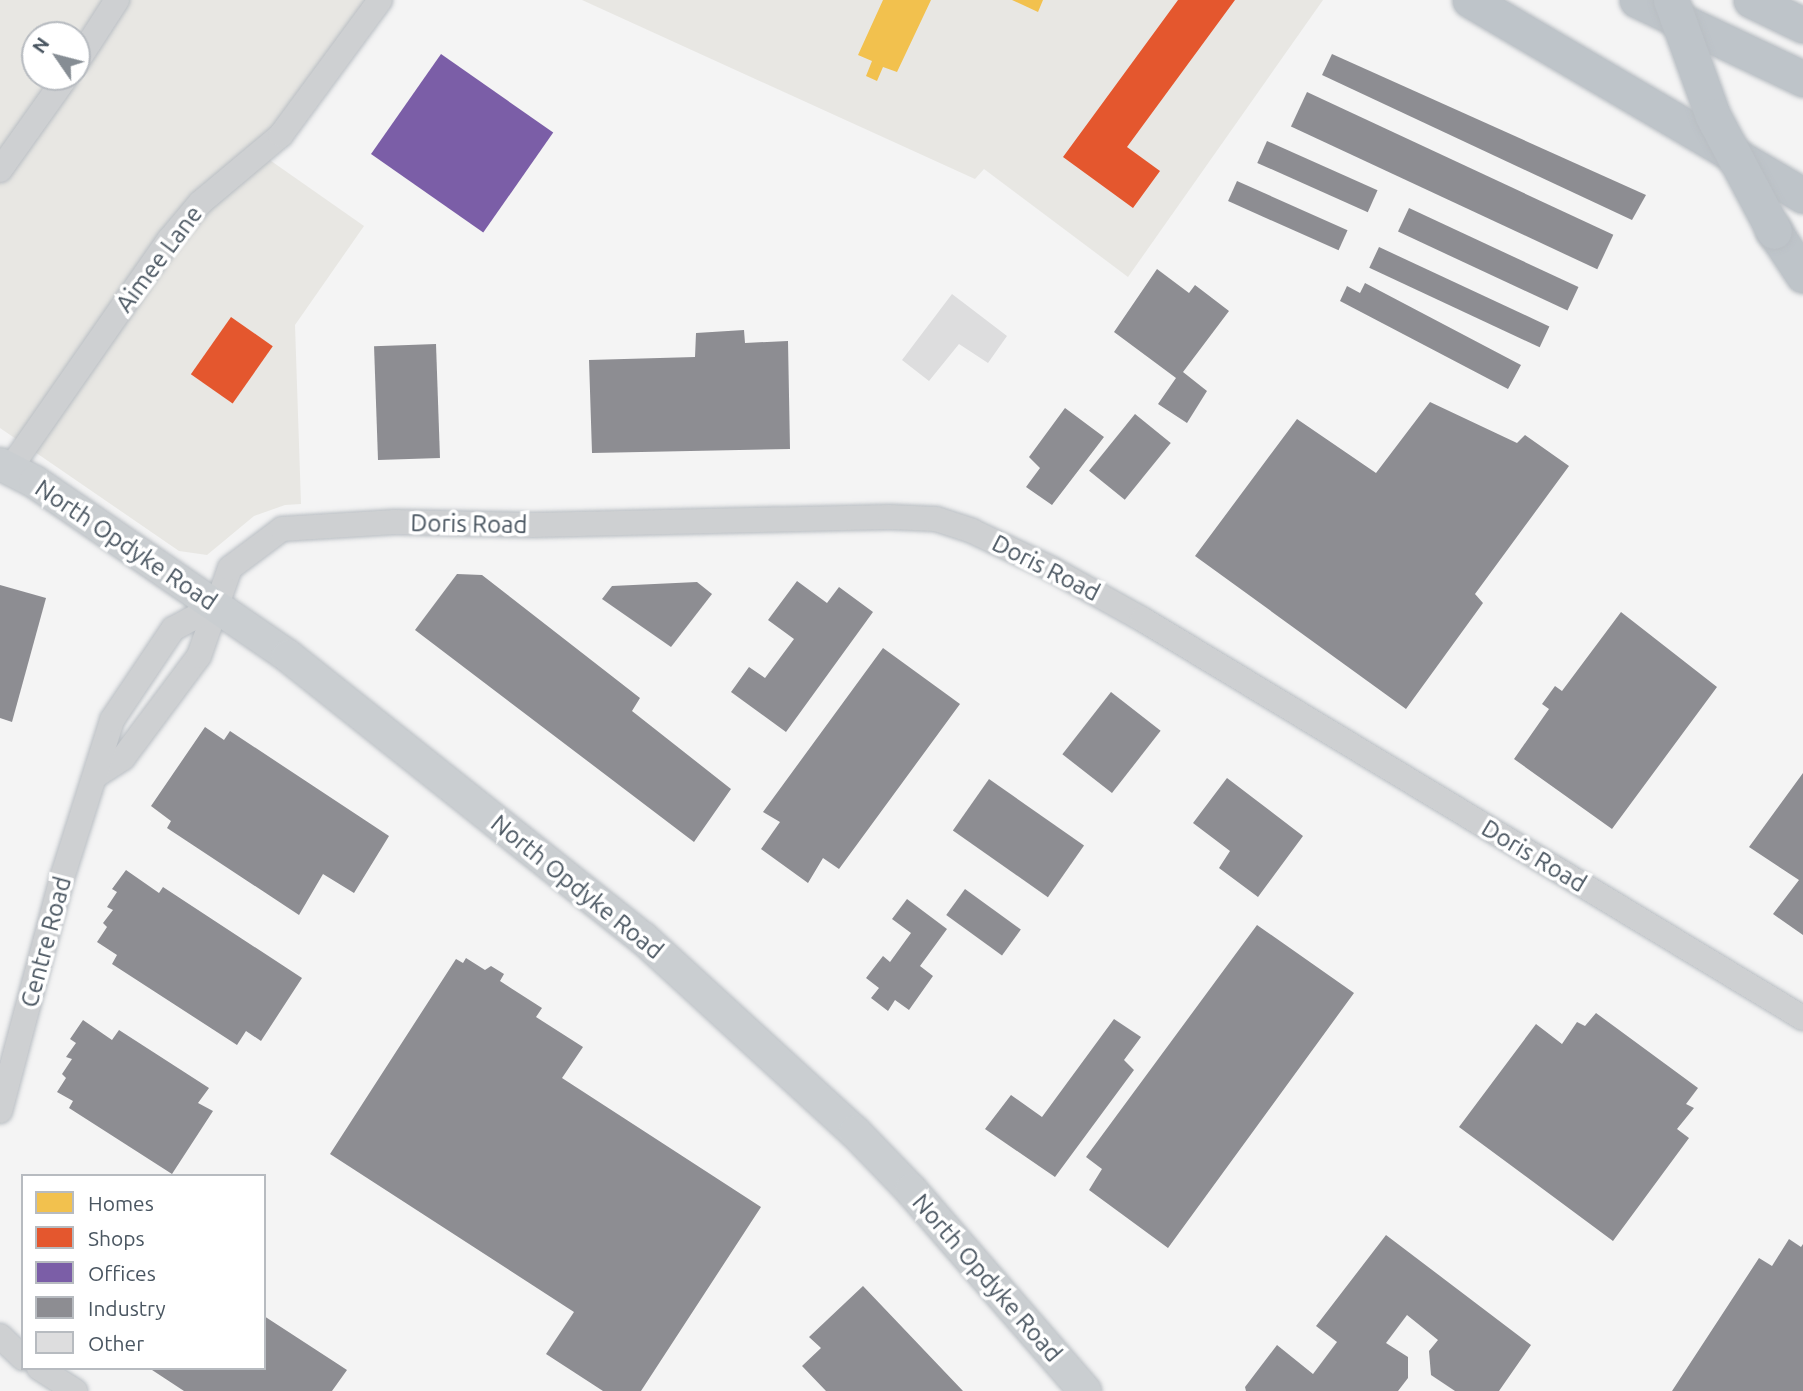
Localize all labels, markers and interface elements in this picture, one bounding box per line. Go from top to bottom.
north arrow [21,21,91,91]
text: N [27,33,54,57]
street label: Aimee Lane [110,200,208,318]
street label: North Opdyke Road [30,474,222,616]
street label: Doris Road [410,509,528,539]
street label: Doris Road [987,529,1105,607]
street label: North Opdyke Road [485,809,669,965]
street label: Doris Road [1476,813,1592,899]
street label: Centre Road [15,873,77,1011]
legend [21,1174,266,1370]
street label: North Opdyke Road [906,1188,1068,1368]
text: Homes [88,1191,154,1215]
text: Shops [88,1226,145,1250]
text: Offices [88,1261,156,1285]
text: Industry [88,1296,166,1320]
text: Other [88,1331,144,1355]

